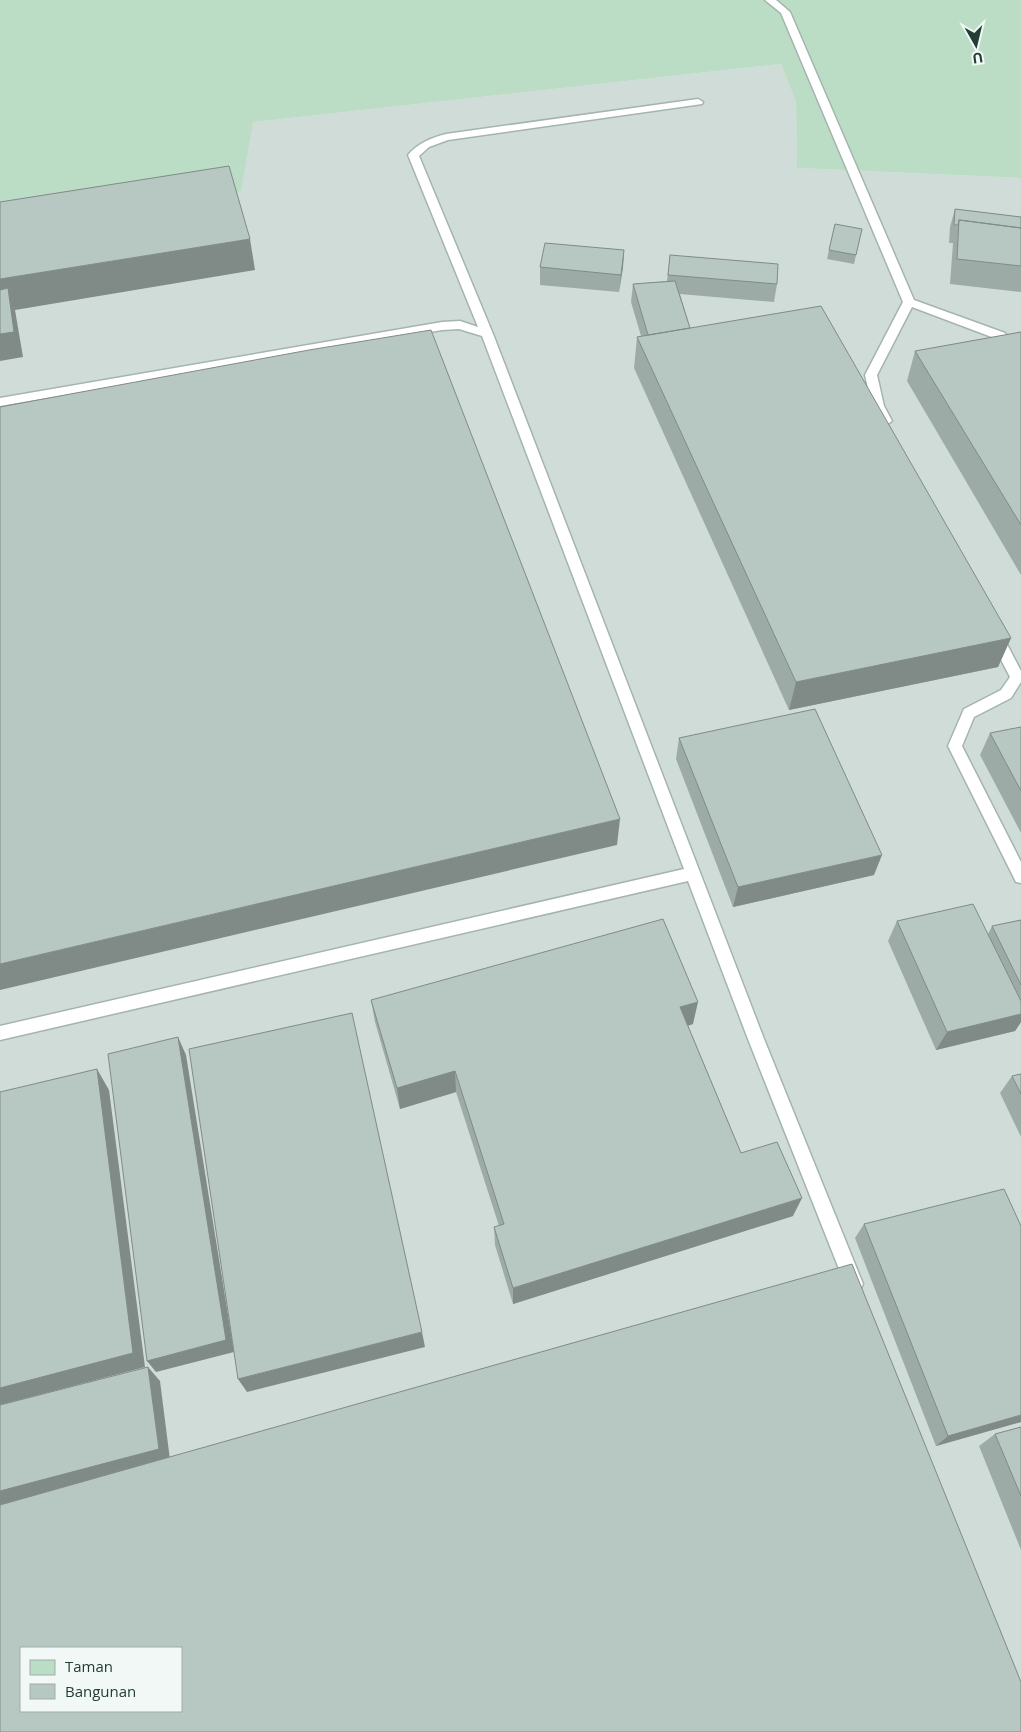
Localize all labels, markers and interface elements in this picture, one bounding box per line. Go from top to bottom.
north arrow [951,20,1001,70]
text: U [971,48,984,69]
legend [20,1647,182,1712]
text: Taman [65,1656,113,1676]
text: Bangunan [65,1681,136,1701]

